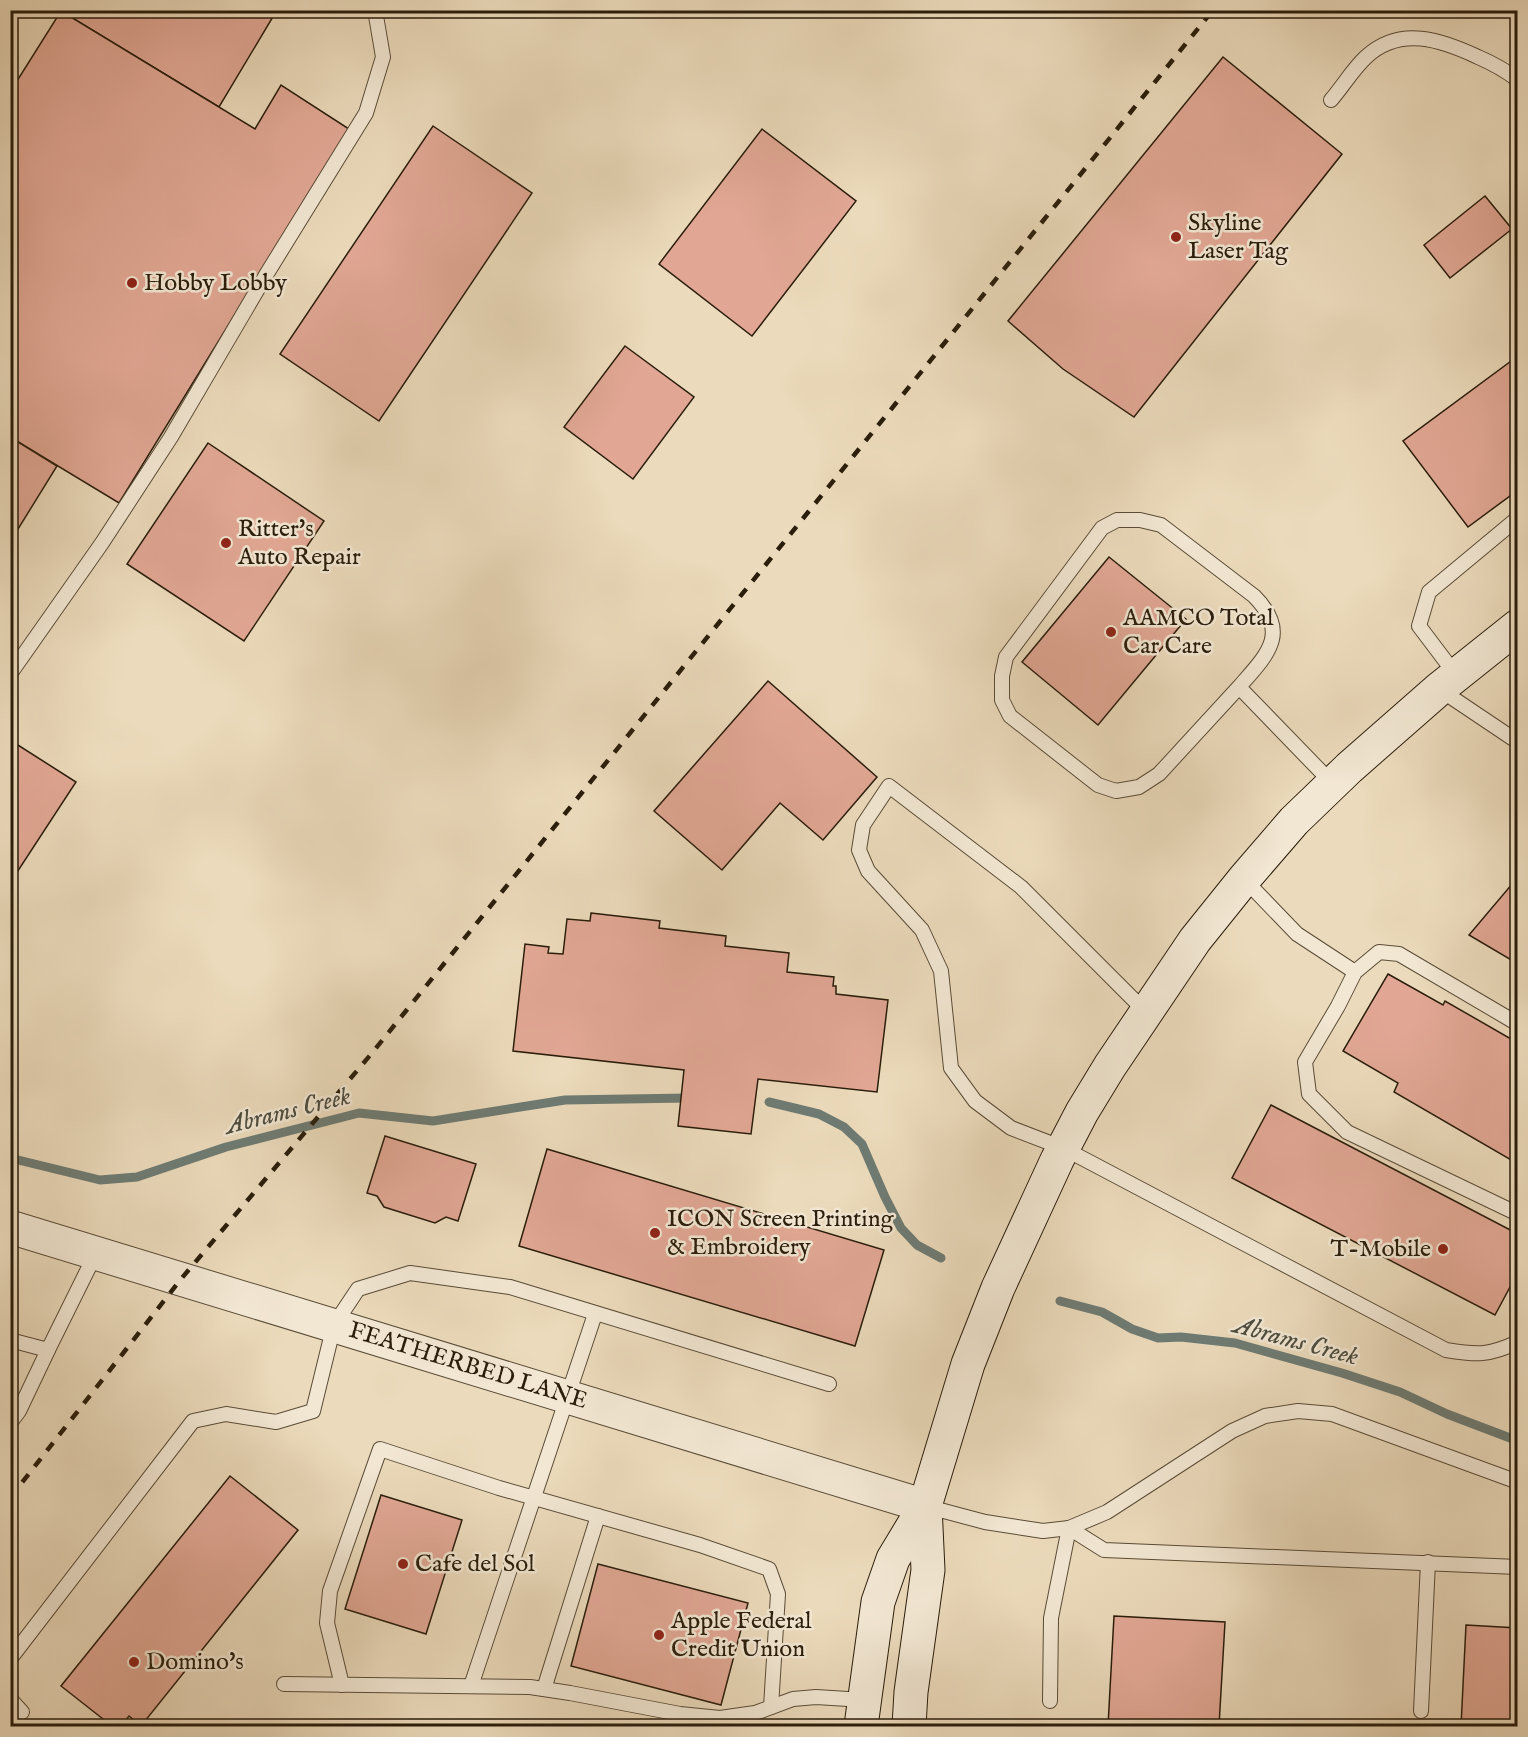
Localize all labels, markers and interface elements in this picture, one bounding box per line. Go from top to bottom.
place label: Skyline Laser Tag [1188,208,1289,267]
marker: Skyline Laser Tag [1169,230,1183,244]
place label: Hobby Lobby [144,268,287,299]
marker: Hobby Lobby [125,276,139,290]
place label: Ritter's Auto Repair [237,514,361,573]
marker: Ritter's Auto Repair [219,536,233,550]
place label: AAMCO Total Car Care [1122,603,1274,662]
marker: AAMCO Total Car Care [1104,625,1118,639]
water label: Abrams Creek [219,1079,355,1143]
place label: ICON Screen Printing & Embroidery [667,1204,895,1263]
marker: ICON Screen Printing & Embroidery [648,1226,662,1240]
place label: T-Mobile [1331,1234,1431,1265]
marker: T-Mobile [1436,1242,1450,1256]
water label: Abrams Creek [1227,1308,1363,1374]
street label: FEATHERBED LANE [345,1315,591,1417]
place label: Cafe del Sol [415,1549,535,1580]
marker: Cafe del Sol [396,1557,410,1571]
place label: Apple Federal Credit Union [670,1606,812,1665]
marker: Apple Federal Credit Union [652,1628,666,1642]
place label: Domino's [146,1647,244,1678]
marker: Domino's [127,1655,141,1669]

